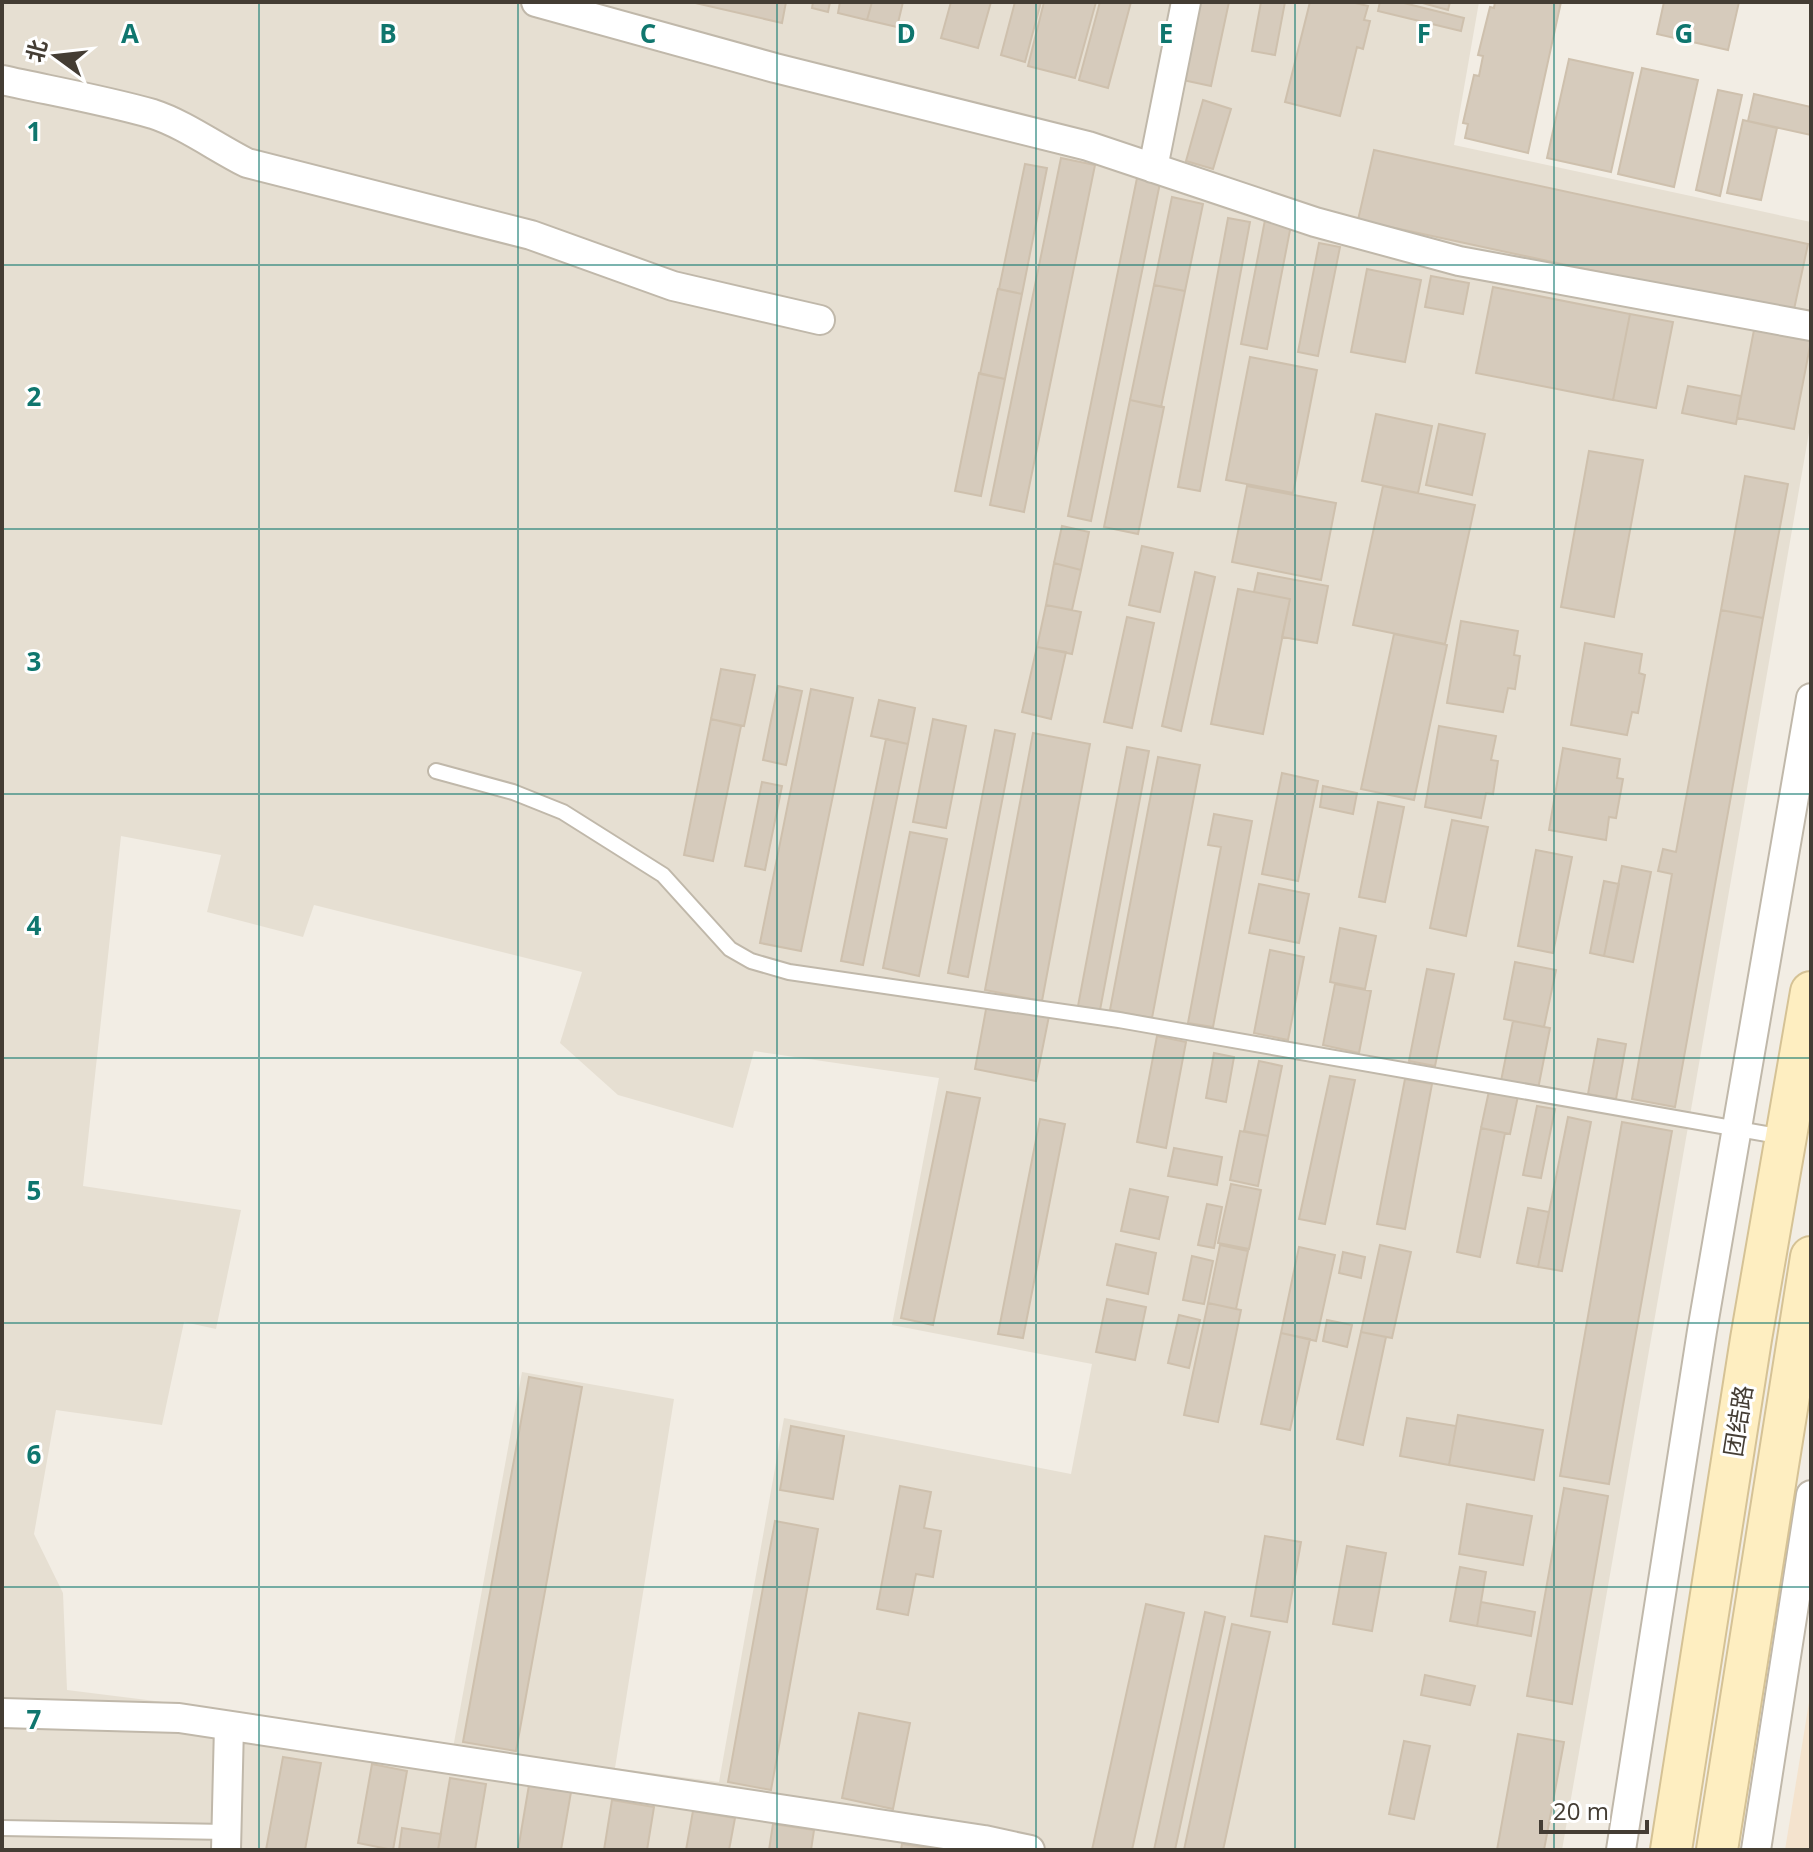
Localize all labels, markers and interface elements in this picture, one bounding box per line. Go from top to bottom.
text: A [121,15,139,51]
text: B [379,15,397,51]
text: C [640,15,656,51]
text: D [896,15,916,51]
text: E [1159,15,1173,51]
text: F [1417,15,1431,51]
text: G [1675,15,1693,51]
north arrow [16,16,96,96]
text: 北 [18,36,53,65]
text: 1 [27,113,41,149]
text: 2 [27,378,42,414]
text: 3 [27,643,41,679]
text: 4 [27,907,42,943]
text: 5 [27,1172,41,1208]
street label: 团结路 [1716,1383,1759,1459]
text: 6 [27,1436,42,1472]
text: 7 [27,1701,42,1737]
scale bar [1541,1784,1647,1834]
text: 20 m [1553,1794,1609,1827]

